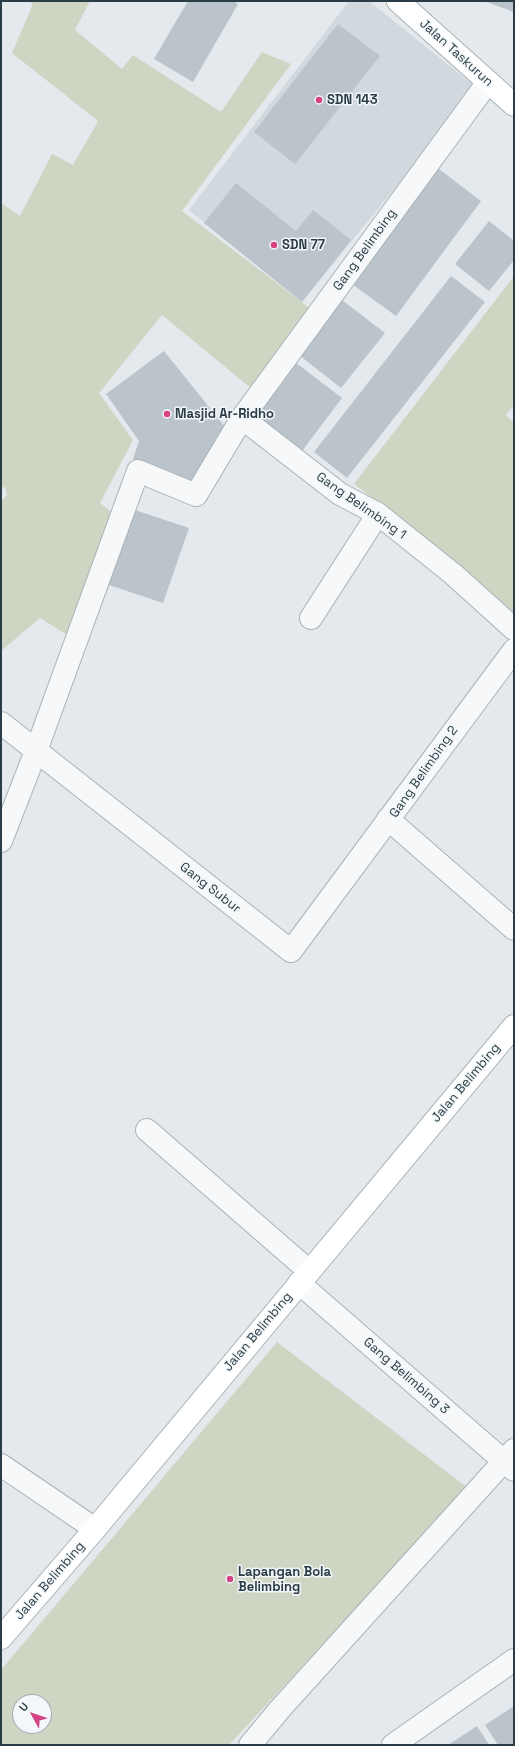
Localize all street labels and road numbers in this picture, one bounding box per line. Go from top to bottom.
street label: Jalan Taskurun [416,16,496,90]
street label: Gang Belimbing [330,206,400,294]
street label: Gang Belimbing 1 [313,469,409,543]
street label: Gang Belimbing 2 [386,723,462,821]
street label: Gang Subur [176,859,244,917]
street label: Jalan Belimbing [428,1040,504,1126]
street label: Jalan Belimbing [220,1289,296,1375]
street label: Gang Belimbing 3 [360,1334,452,1418]
street label: Jalan Belimbing [12,1539,88,1623]

